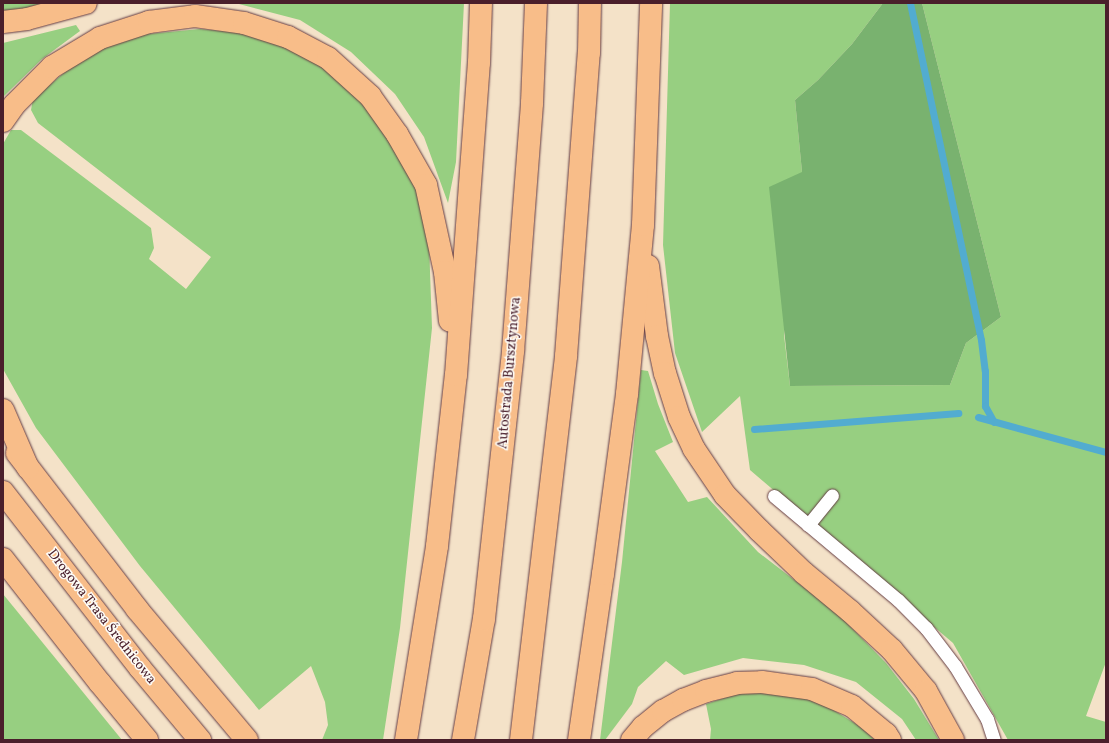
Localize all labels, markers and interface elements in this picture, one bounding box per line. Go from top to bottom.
street label: Autostrada Bursztynowa [495,296,525,450]
street label: Drogowa Trasa Średnicowa [43,546,159,688]

